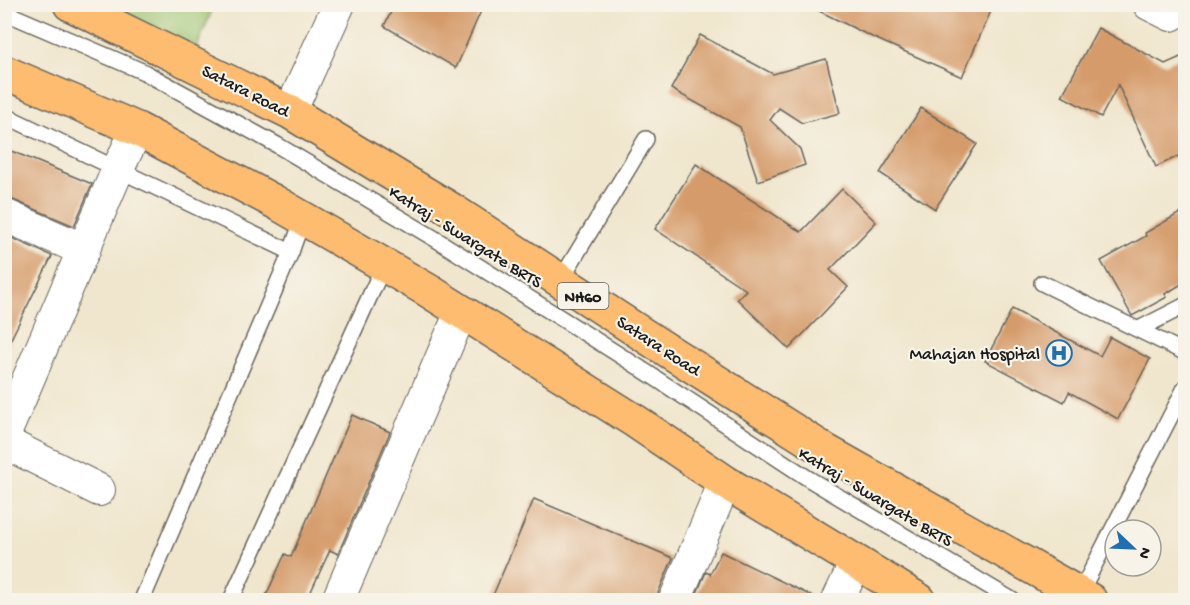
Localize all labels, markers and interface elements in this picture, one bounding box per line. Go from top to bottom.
street label: Satara Road [197,61,294,124]
street label: Katraj - Swargate BRTS [384,182,546,294]
road number: NH60 [558,283,608,309]
street label: Satara Road [612,312,705,383]
hospital icon: Mahajan Hospital [1044,338,1074,368]
place label: Mahajan Hospital [910,345,1040,366]
street label: Katraj - Swargate BRTS [794,444,956,553]
north arrow [1103,518,1163,578]
text: N [1133,544,1154,562]

